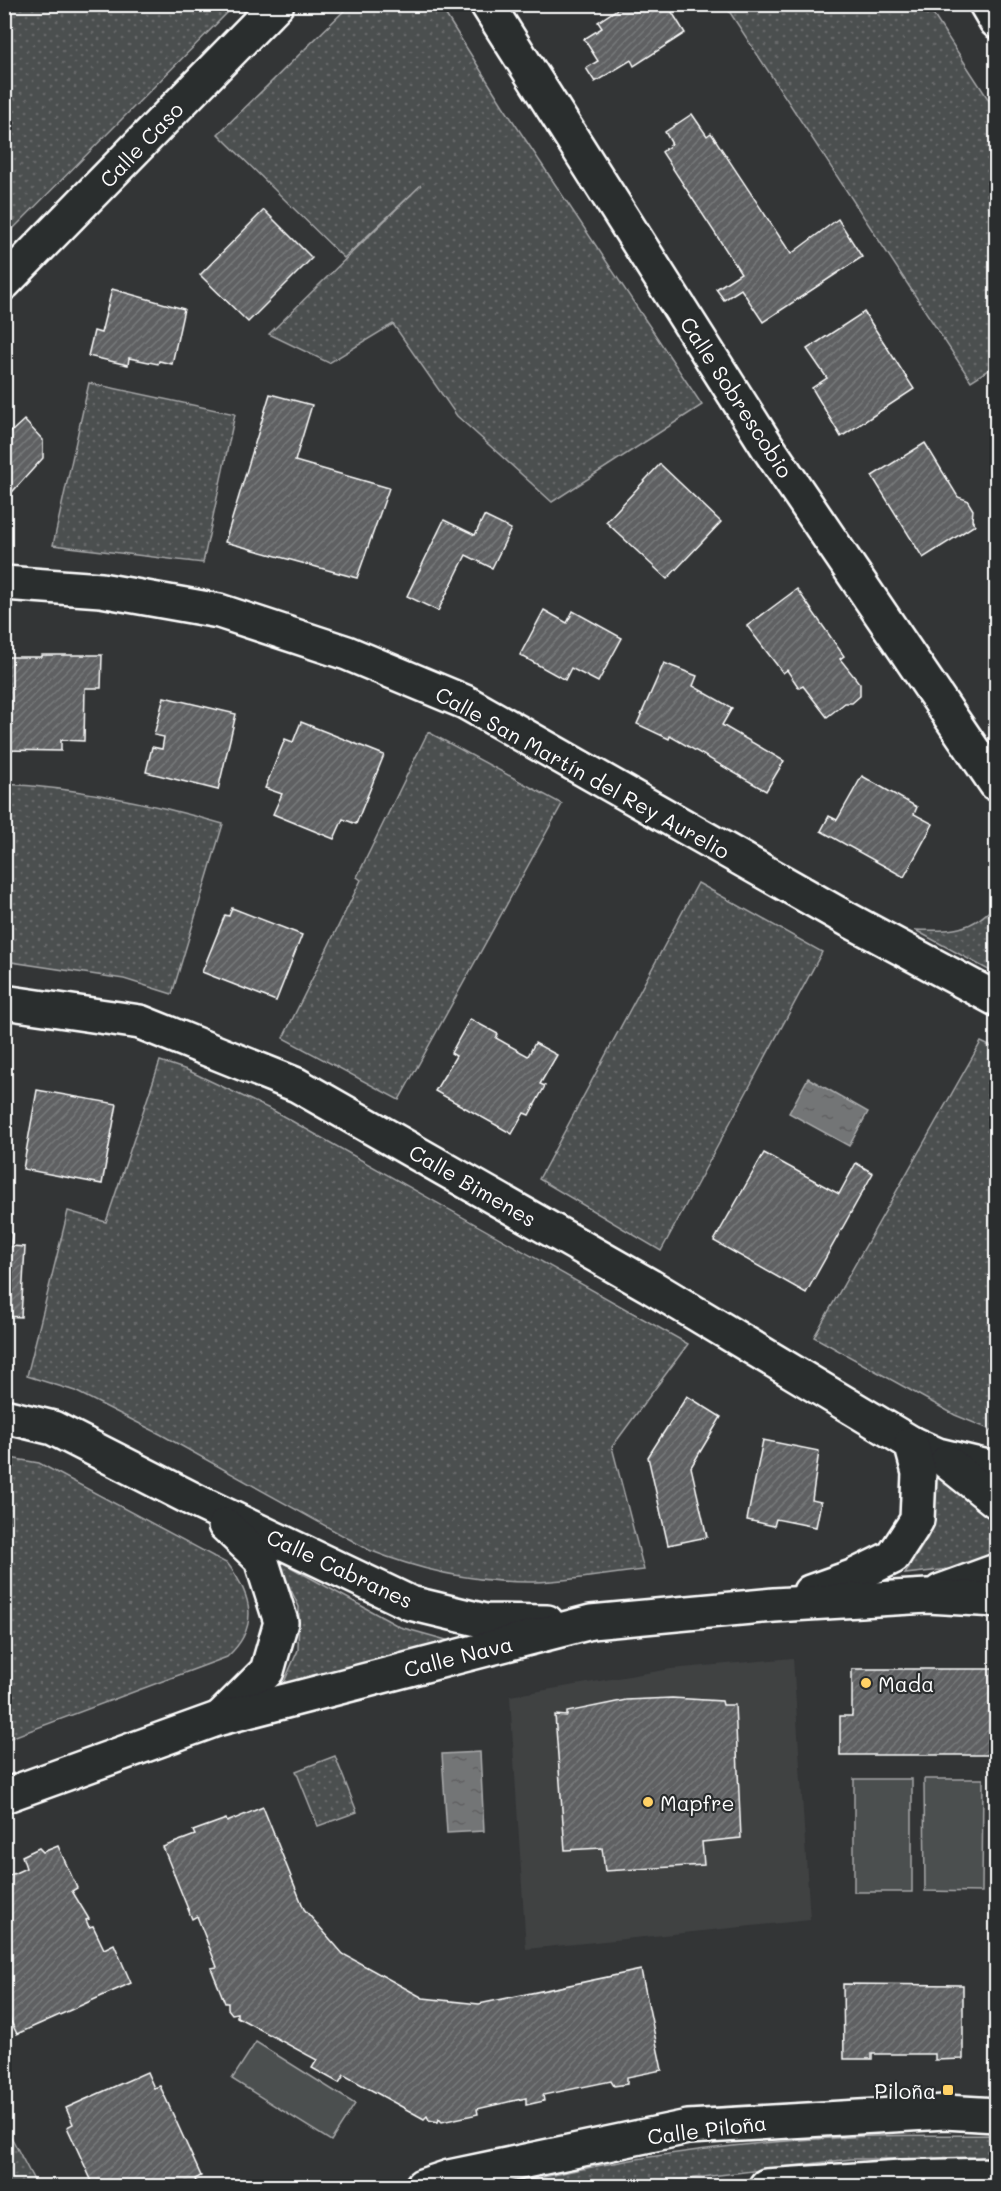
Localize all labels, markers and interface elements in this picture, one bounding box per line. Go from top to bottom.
street label: Calle Caso [93,95,189,193]
street label: Calle Sobrescobio [675,311,799,483]
street label: Calle San Martín del Rey Aurelio [431,680,735,864]
street label: Calle Bimenes [405,1138,541,1232]
street label: Calle Cabranes [263,1522,417,1614]
street label: Calle Nava [401,1629,515,1683]
place label: Mada [878,1670,934,1697]
marker: Mada [859,1676,873,1690]
place label: Mapfre [660,1789,735,1816]
marker: Mapfre [641,1795,655,1809]
place label: Piloña [874,2077,936,2104]
marker: Piloña [941,2083,955,2097]
street label: Calle Piloña [646,2108,768,2150]

